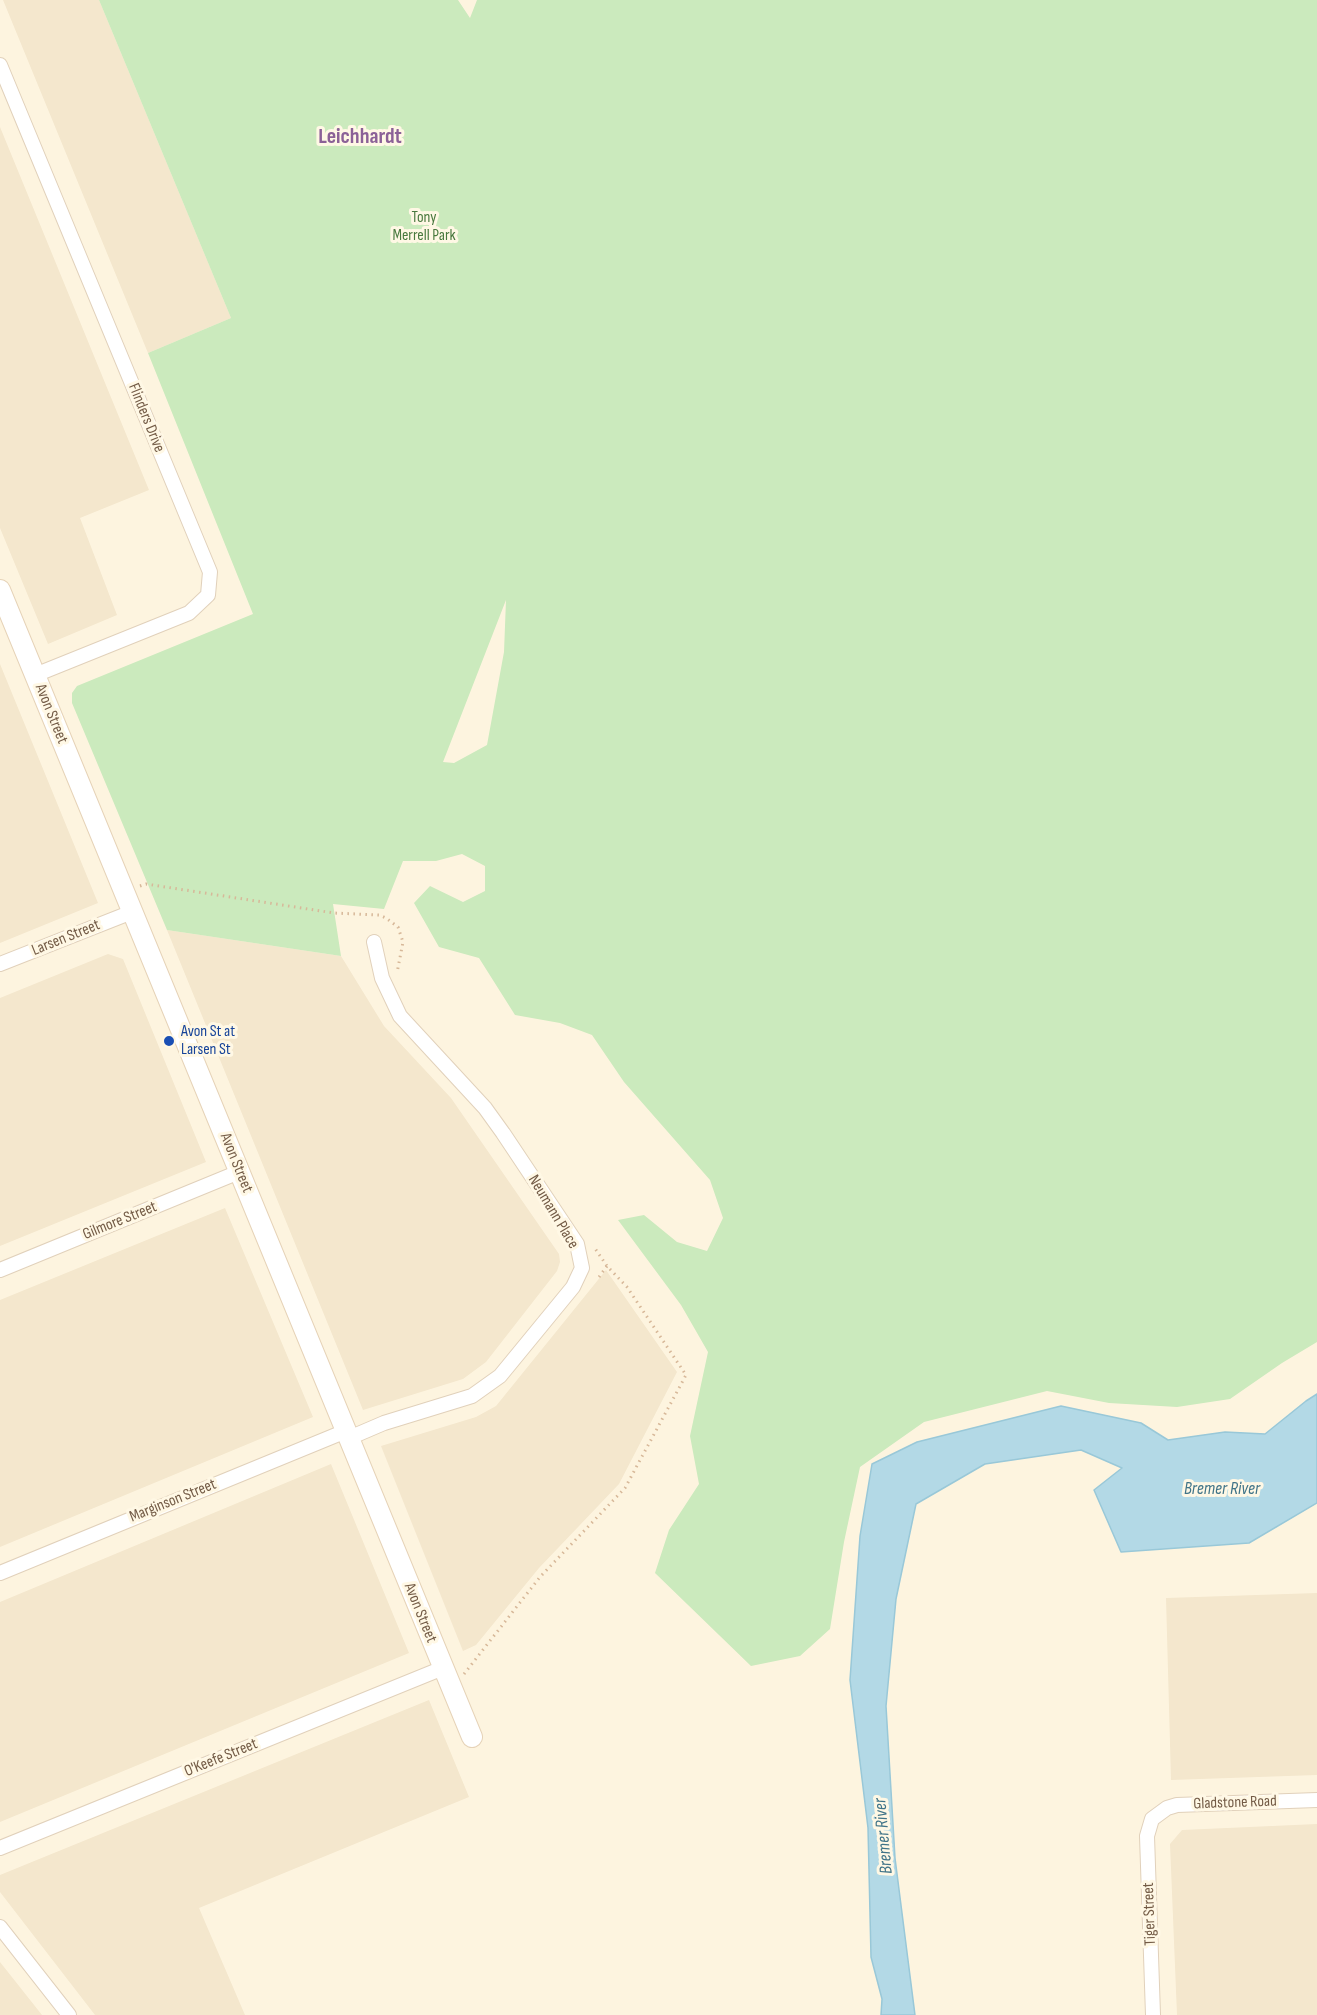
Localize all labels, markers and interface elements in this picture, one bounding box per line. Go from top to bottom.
district label: Leichhardt [318,124,402,150]
park label: Tony Merrell Park [392,208,456,246]
street label: Flinders Drive [123,381,169,455]
street label: Avon Street [30,681,72,747]
street label: Larsen Street [29,916,103,960]
place label: Avon St at Larsen St [181,1022,235,1060]
marker: Avon St at Larsen St [162,1034,176,1048]
street label: Avon Street [215,1130,257,1196]
street label: Neumann Place [523,1172,583,1252]
street label: Gilmore Street [80,1197,160,1245]
street label: Marginson Street [127,1475,219,1527]
water label: Bremer River [1184,1478,1260,1500]
street label: Avon Street [399,1580,441,1646]
street label: O'Keefe Street [182,1735,260,1781]
street label: Gladstone Road [1193,1792,1277,1814]
water label: Bremer River [870,1797,898,1875]
street label: Tiger Street [1139,1882,1161,1946]

